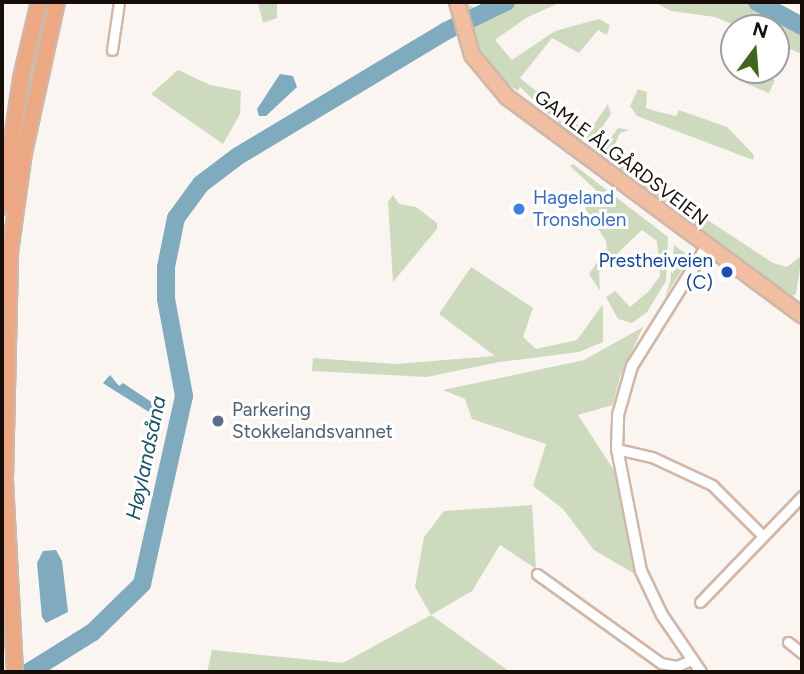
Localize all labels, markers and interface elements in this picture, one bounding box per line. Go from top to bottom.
north arrow [720,14,790,84]
text: N [750,17,771,43]
street label: GAMLE ÅLGÅRDSVEIEN [530,85,712,231]
place label: Hageland Tronsholen [533,187,626,231]
marker: Hageland Tronsholen [511,201,527,217]
place label: Prestheiveien (C) [598,250,713,294]
marker: Prestheiveien (C) [719,264,735,280]
water label: Høylandsåna [121,394,171,522]
place label: Parkering Stokkelandsvannet [232,399,393,443]
marker: Parkering Stokkelandsvannet [210,413,226,429]

